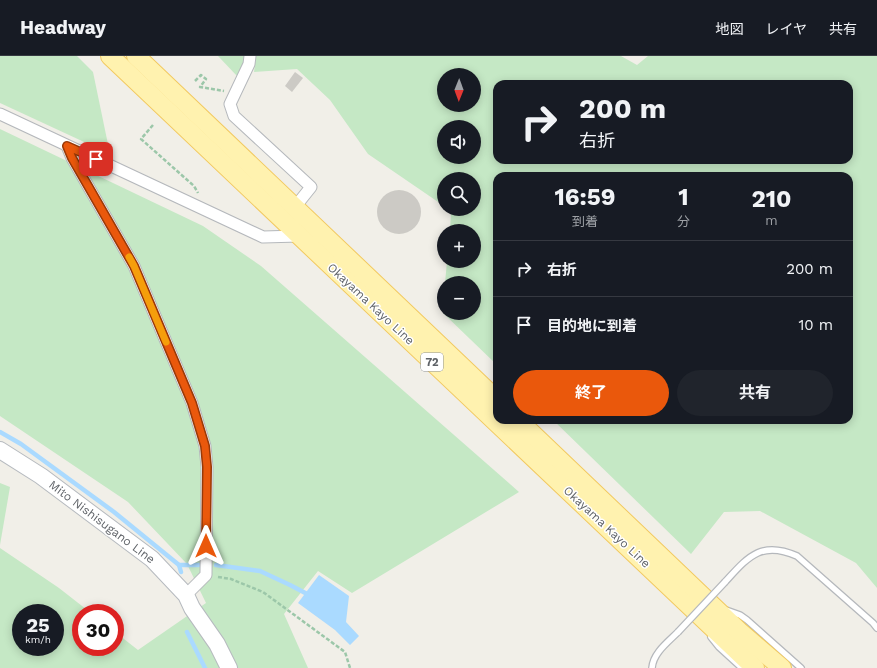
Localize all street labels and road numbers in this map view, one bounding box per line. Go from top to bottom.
street label: Okayama Kayo Line [325,260,417,348]
road number: 72 [421,353,443,371]
street label: Mito Nishisugano Line [46,478,158,566]
street label: Okayama Kayo Line [561,483,653,571]

